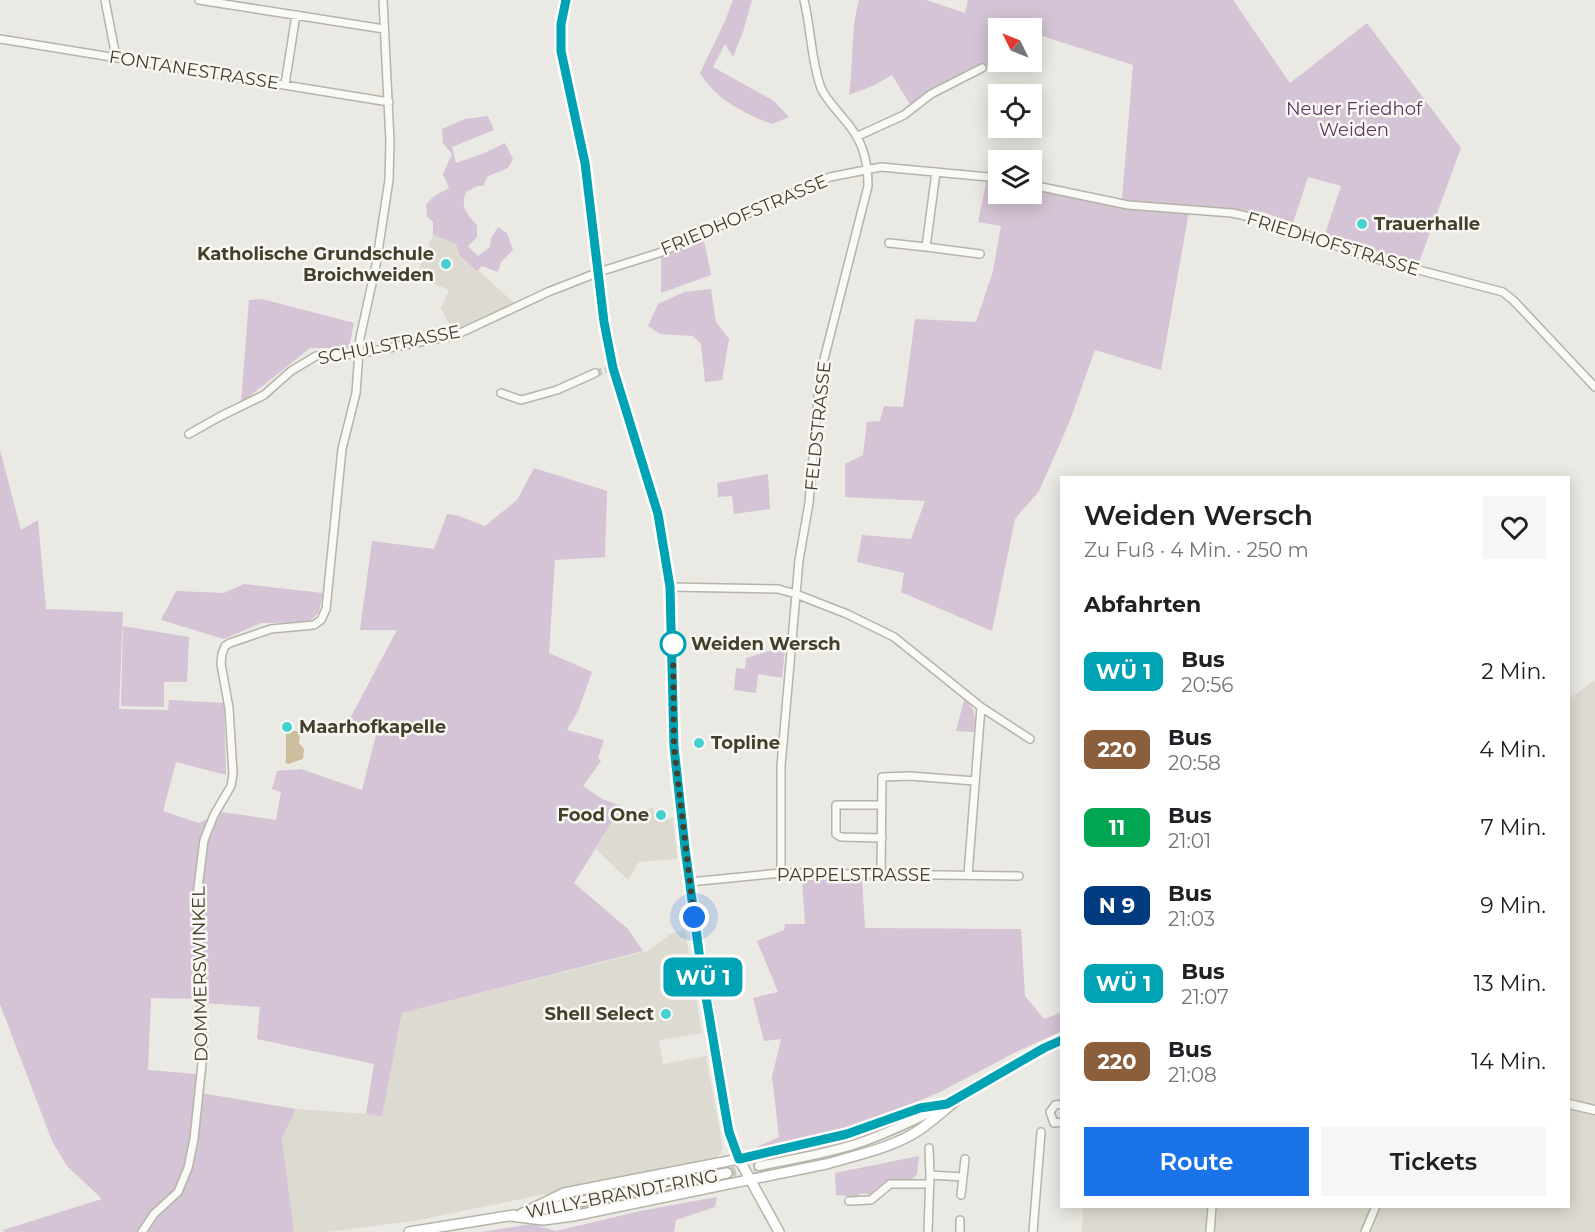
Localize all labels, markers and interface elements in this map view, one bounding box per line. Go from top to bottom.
north arrow [988,18,1042,72]
map controls [988,18,1042,204]
street label: FONTANESTRASSE [108,46,280,94]
button: locate [988,84,1042,138]
park label: Neuer Friedhof Weiden [1286,98,1423,141]
button: layers [988,150,1042,204]
street label: FRIEDHOFSTRASSE [657,170,831,260]
street label: FRIEDHOFSTRASSE [1244,207,1422,281]
place label: Trauerhalle [1374,213,1480,235]
marker: Trauerhalle [1355,217,1369,231]
place label: Katholische Grundschule Broichweiden [197,243,434,286]
marker: Katholische Grundschule Broichweiden [439,257,453,271]
street label: SCHULSTRASSE [316,320,462,370]
street label: FELDSTRASSE [800,360,836,492]
button: heart [1483,496,1546,559]
text: Weiden Wersch [1084,498,1313,532]
text: Zu Fuß · 4 Min. · 250 m [1084,538,1309,562]
text: Abfahrten [1084,591,1201,618]
marker: Weiden Wersch [660,631,686,657]
place label: Weiden Wersch [691,633,841,655]
text: Bus [1181,646,1225,673]
text: 2 Min. [1481,658,1546,685]
text: WÜ 1 [1096,659,1151,684]
text: 20:56 [1181,673,1233,697]
place label: Maarhofkapelle [299,716,446,738]
marker: Maarhofkapelle [280,720,294,734]
text: Bus [1168,724,1212,751]
place label: Topline [711,732,780,754]
marker: Topline [692,736,706,750]
text: 4 Min. [1479,736,1546,763]
text: 220 [1097,737,1137,762]
text: 20:58 [1168,751,1221,775]
text: Bus [1168,802,1212,829]
place label: Food One [558,804,649,826]
marker: Food One [654,808,668,822]
text: 7 Min. [1481,814,1546,841]
text: 11 [1109,815,1125,840]
text: 21:01 [1168,829,1211,853]
street label: PAPPELSTRASSE [777,864,931,886]
text: Bus [1168,880,1212,907]
street label: DOMMERSWINKEL [187,886,213,1062]
text: 9 Min. [1480,892,1546,919]
text: N 9 [1099,893,1135,918]
your location [679,902,709,932]
text: 21:03 [1168,907,1215,931]
line badge: WÜ 1 [661,958,745,996]
text: Bus [1181,958,1225,985]
text: WÜ 1 [675,965,731,990]
text: 13 Min. [1473,970,1546,997]
text: WÜ 1 [1096,971,1151,996]
text: 21:07 [1181,985,1229,1009]
place label: Shell Select [544,1003,654,1025]
marker: Shell Select [659,1007,673,1021]
text: Bus [1168,1036,1212,1063]
text: 14 Min. [1471,1048,1546,1075]
text: 220 [1097,1049,1137,1074]
text: 21:08 [1168,1063,1217,1087]
button: Route [1084,1127,1309,1196]
button: Tickets [1321,1127,1546,1196]
street label: WILLY-BRANDT-RING [524,1165,720,1223]

